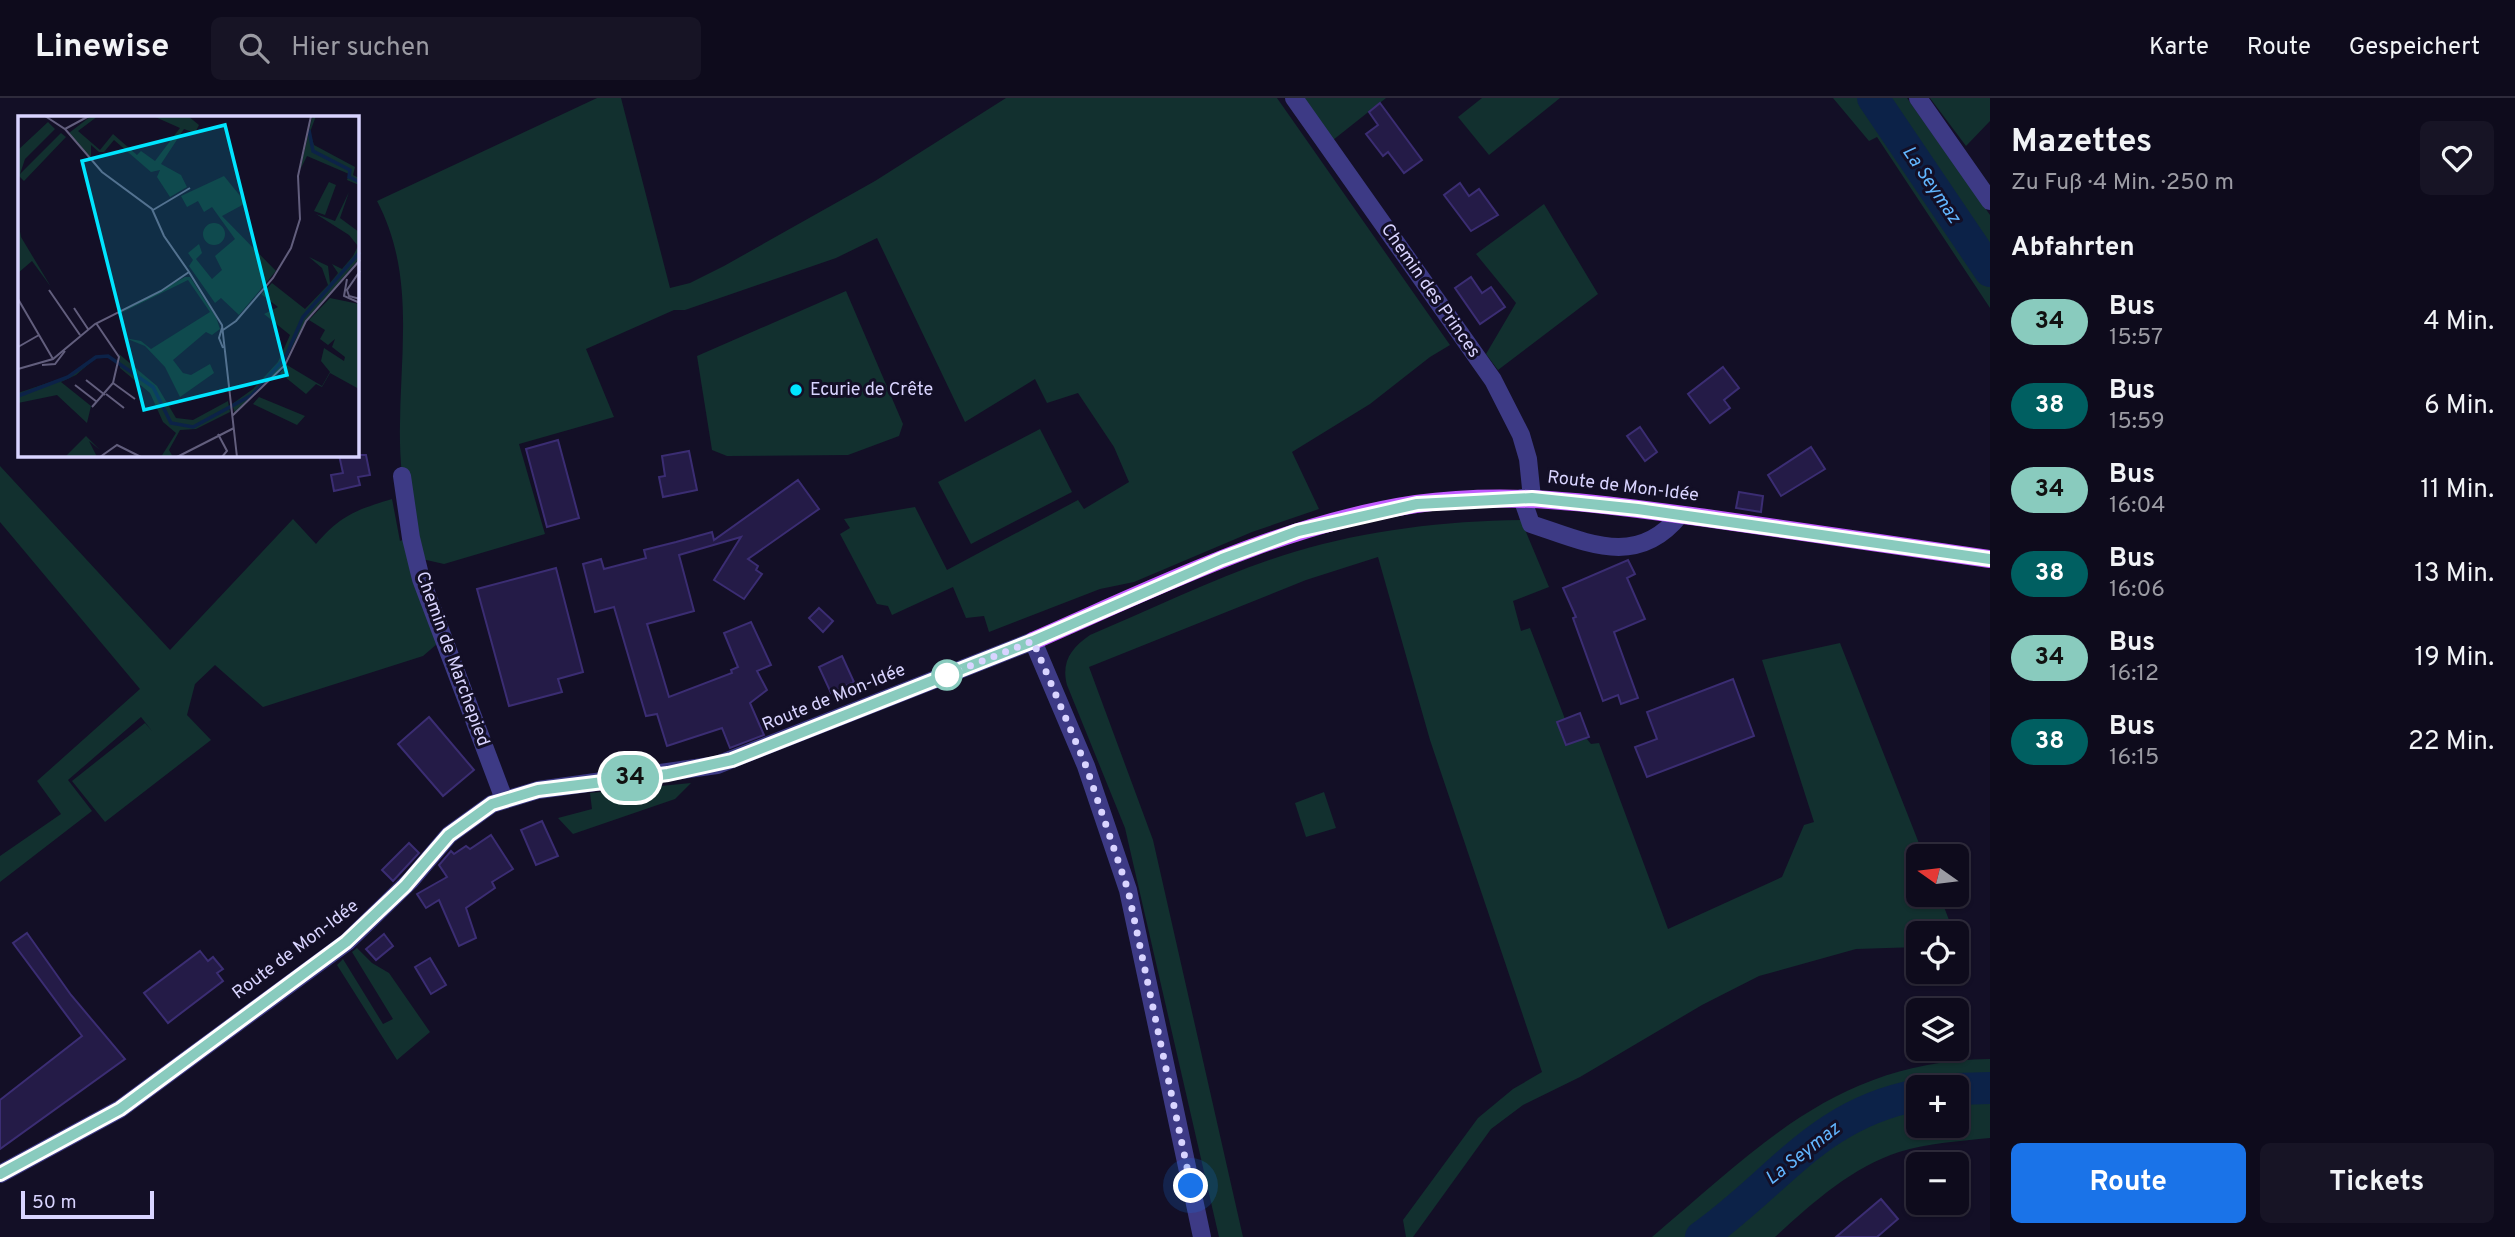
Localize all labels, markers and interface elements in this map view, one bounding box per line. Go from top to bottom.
search box [211,17,701,80]
text: Linewise [35,27,169,69]
icon: search [235,29,273,67]
text: Hier suchen [291,32,430,65]
text: Karte [2149,33,2209,63]
text: Route [2247,33,2311,63]
text: Gespeichert [2349,33,2480,63]
inset map [18,116,359,457]
button: heart [2420,121,2494,195]
text: Mazettes [2011,122,2152,164]
water label: La Seymaz [1896,142,1966,229]
text: Zu Fuß · 4 Min. · 250 m [2011,169,2234,198]
street label: Chemin des Princes [1375,219,1485,363]
text: Abfahrten [2011,232,2135,265]
text: Bus [2109,291,2155,324]
text: 4 Min. [2424,306,2494,339]
text: 34 [2035,307,2064,337]
text: 15:57 [2109,324,2163,353]
text: Bus [2109,375,2155,408]
place label: Ecurie de Crête [810,379,933,402]
marker: Ecurie de Crête [788,382,804,398]
text: 6 Min. [2424,390,2494,423]
text: 38 [2035,391,2064,421]
text: 15:59 [2109,408,2165,437]
text: Bus [2109,459,2155,492]
street label: Route de Mon-Idée [1546,466,1700,508]
text: 11 Min. [2420,474,2494,507]
text: 34 [2035,475,2064,505]
text: 16:04 [2109,492,2166,521]
text: Bus [2109,543,2155,576]
text: 13 Min. [2414,558,2494,591]
text: 38 [2035,559,2064,589]
street label: Chemin de Marchepied [410,568,494,750]
text: 16:06 [2109,576,2165,605]
text: Bus [2109,627,2155,660]
text: 19 Min. [2414,642,2494,675]
text: 34 [2035,643,2064,673]
street label: Route de Mon-Idée [759,659,909,737]
unlabelled marker [932,660,962,690]
text: 16:12 [2109,660,2159,689]
text: Bus [2109,711,2155,744]
text: 22 Min. [2408,726,2494,759]
text: 38 [2035,727,2064,757]
text: 16:15 [2109,744,2159,773]
line badge: 34 [598,755,662,801]
text: 34 [615,763,645,793]
north arrow [1906,844,1969,906]
map controls [1906,844,1969,1215]
street label: Route de Mon-Idée [228,895,364,1005]
button: locate [1906,921,1969,984]
button: layers [1906,998,1969,1061]
button: + [1906,1075,1969,1138]
water label: La Seymaz [1761,1117,1846,1191]
button: Route [2011,1143,2246,1223]
button: Tickets [2260,1143,2494,1223]
button: − [1906,1152,1969,1215]
your location [1173,1168,1208,1203]
scale bar [21,1188,154,1220]
text: 50 m [32,1191,77,1215]

